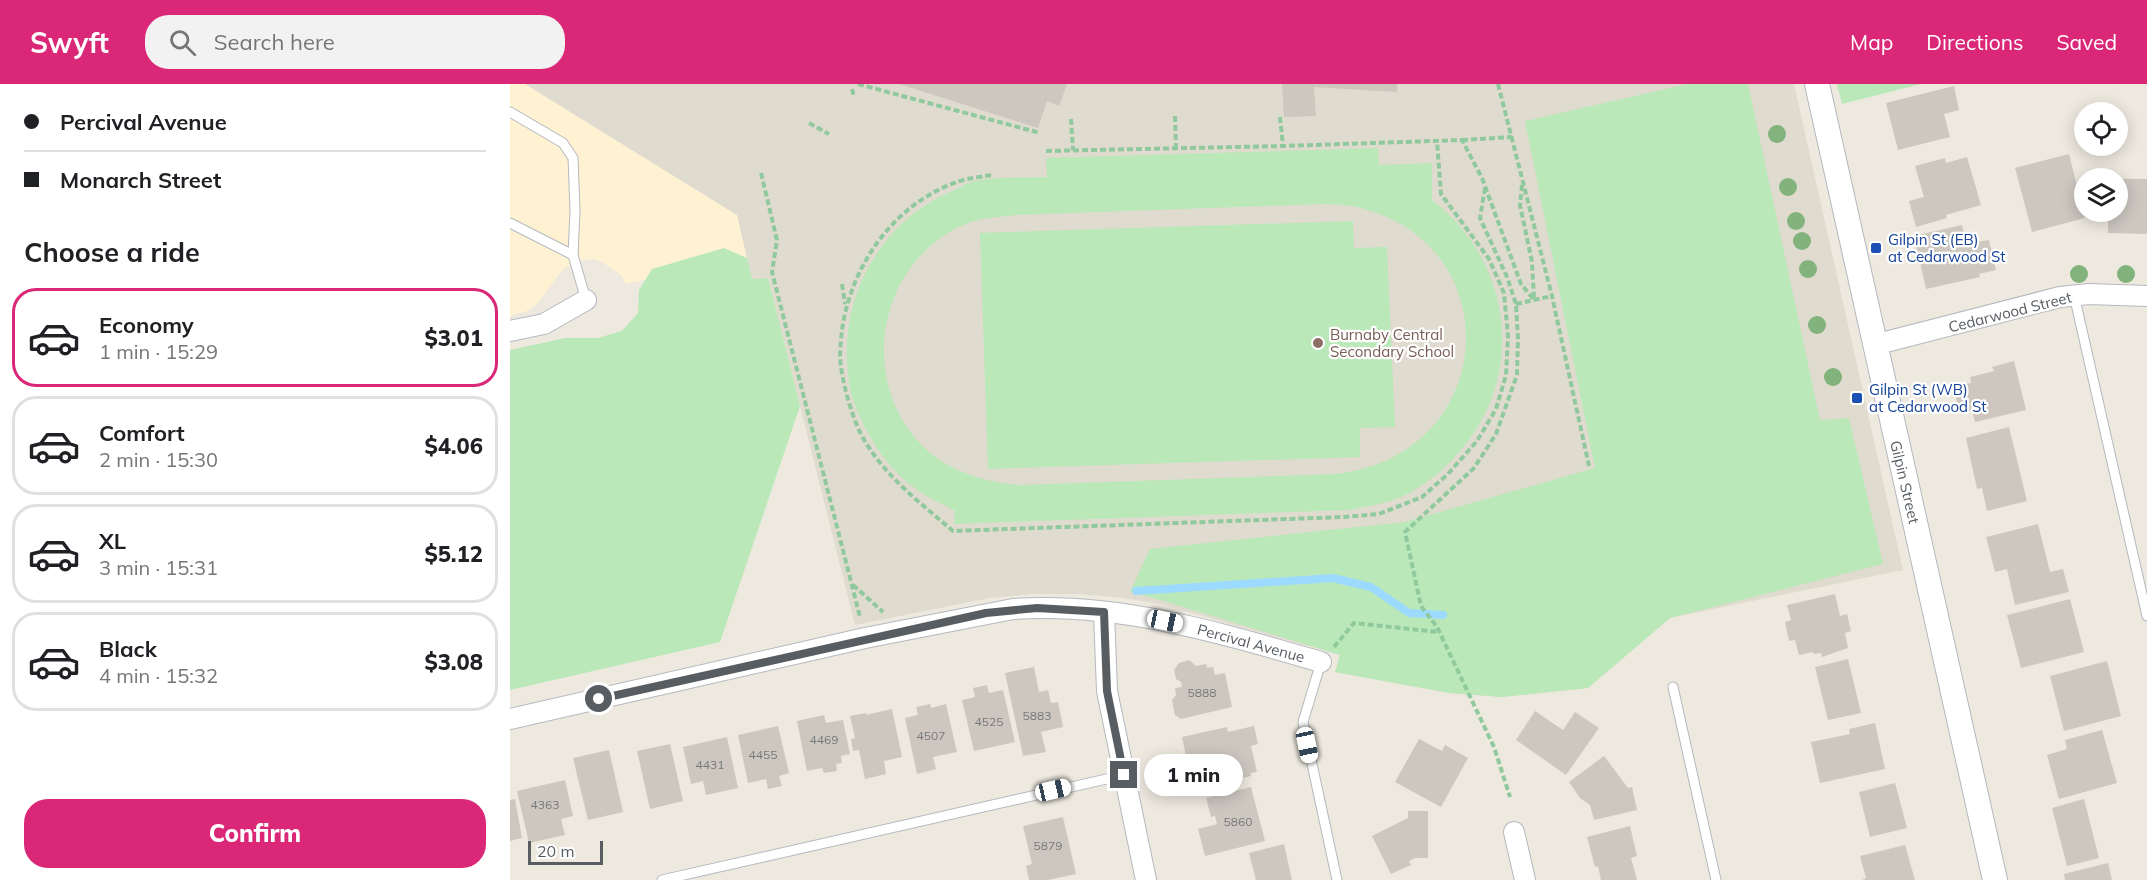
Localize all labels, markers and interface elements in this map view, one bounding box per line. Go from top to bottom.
search box [145,15,565,69]
text: Swyft [30,25,109,60]
icon: search [166,26,199,59]
text: Search here [214,28,335,56]
text: Map [1850,29,1893,55]
text: Directions [1926,29,2023,55]
text: Saved [2056,29,2117,55]
map controls [2074,102,2128,222]
button: locate [2074,102,2128,156]
text: Percival Avenue [60,108,227,136]
text: Monarch Street [60,166,221,194]
button: layers [2074,168,2128,222]
place label: Gilpin St (EB) at Cedarwood St [1888,230,2006,266]
text: Choose a ride [24,235,200,269]
marker: Gilpin St (EB) at Cedarwood St [1869,241,1883,255]
street label: Cedarwood Street [1946,288,2074,336]
icon: car [27,311,81,365]
text: Economy [99,311,194,339]
text: $3.01 [424,324,483,352]
place label: Burnaby Central Secondary School [1330,325,1454,361]
marker: Burnaby Central Secondary School [1311,336,1325,350]
text: 1 min · 15:29 [99,339,218,364]
place label: Gilpin St (WB) at Cedarwood St [1869,380,1987,416]
marker: Gilpin St (WB) at Cedarwood St [1850,391,1864,405]
icon: car [27,419,81,473]
text: Comfort [99,419,185,447]
text: $4.06 [424,432,483,460]
street label: Gilpin Street [1886,439,1924,525]
text: 2 min · 15:30 [99,447,218,472]
icon: car [27,527,81,581]
text: XL [99,527,126,555]
text: $5.12 [424,540,483,568]
text: 3 min · 15:31 [99,555,218,580]
car [1146,608,1184,634]
street label: Percival Avenue [1195,620,1307,666]
icon: car [27,635,81,689]
text: Black [99,635,157,663]
text: $3.08 [424,648,483,676]
text: 4 min · 15:32 [99,663,218,688]
route start [585,685,612,712]
house number: 5888 [1188,685,1216,700]
house number: 5883 [1023,708,1051,723]
house number: 4525 [975,714,1003,729]
car [1294,726,1320,764]
house number: 4507 [917,728,945,743]
house number: 4469 [810,732,838,747]
house number: 4455 [749,747,777,762]
callout: 1 min [1145,754,1244,796]
house number: 4431 [696,757,724,772]
route end [1110,761,1137,788]
text: 1 min [1167,762,1220,787]
car [1033,777,1073,803]
house number: 4363 [531,797,559,812]
button: Confirm [24,799,486,868]
house number: 5860 [1224,814,1252,829]
scale bar [528,838,603,866]
house number: 5879 [1034,838,1062,853]
text: 20 m [537,841,574,861]

